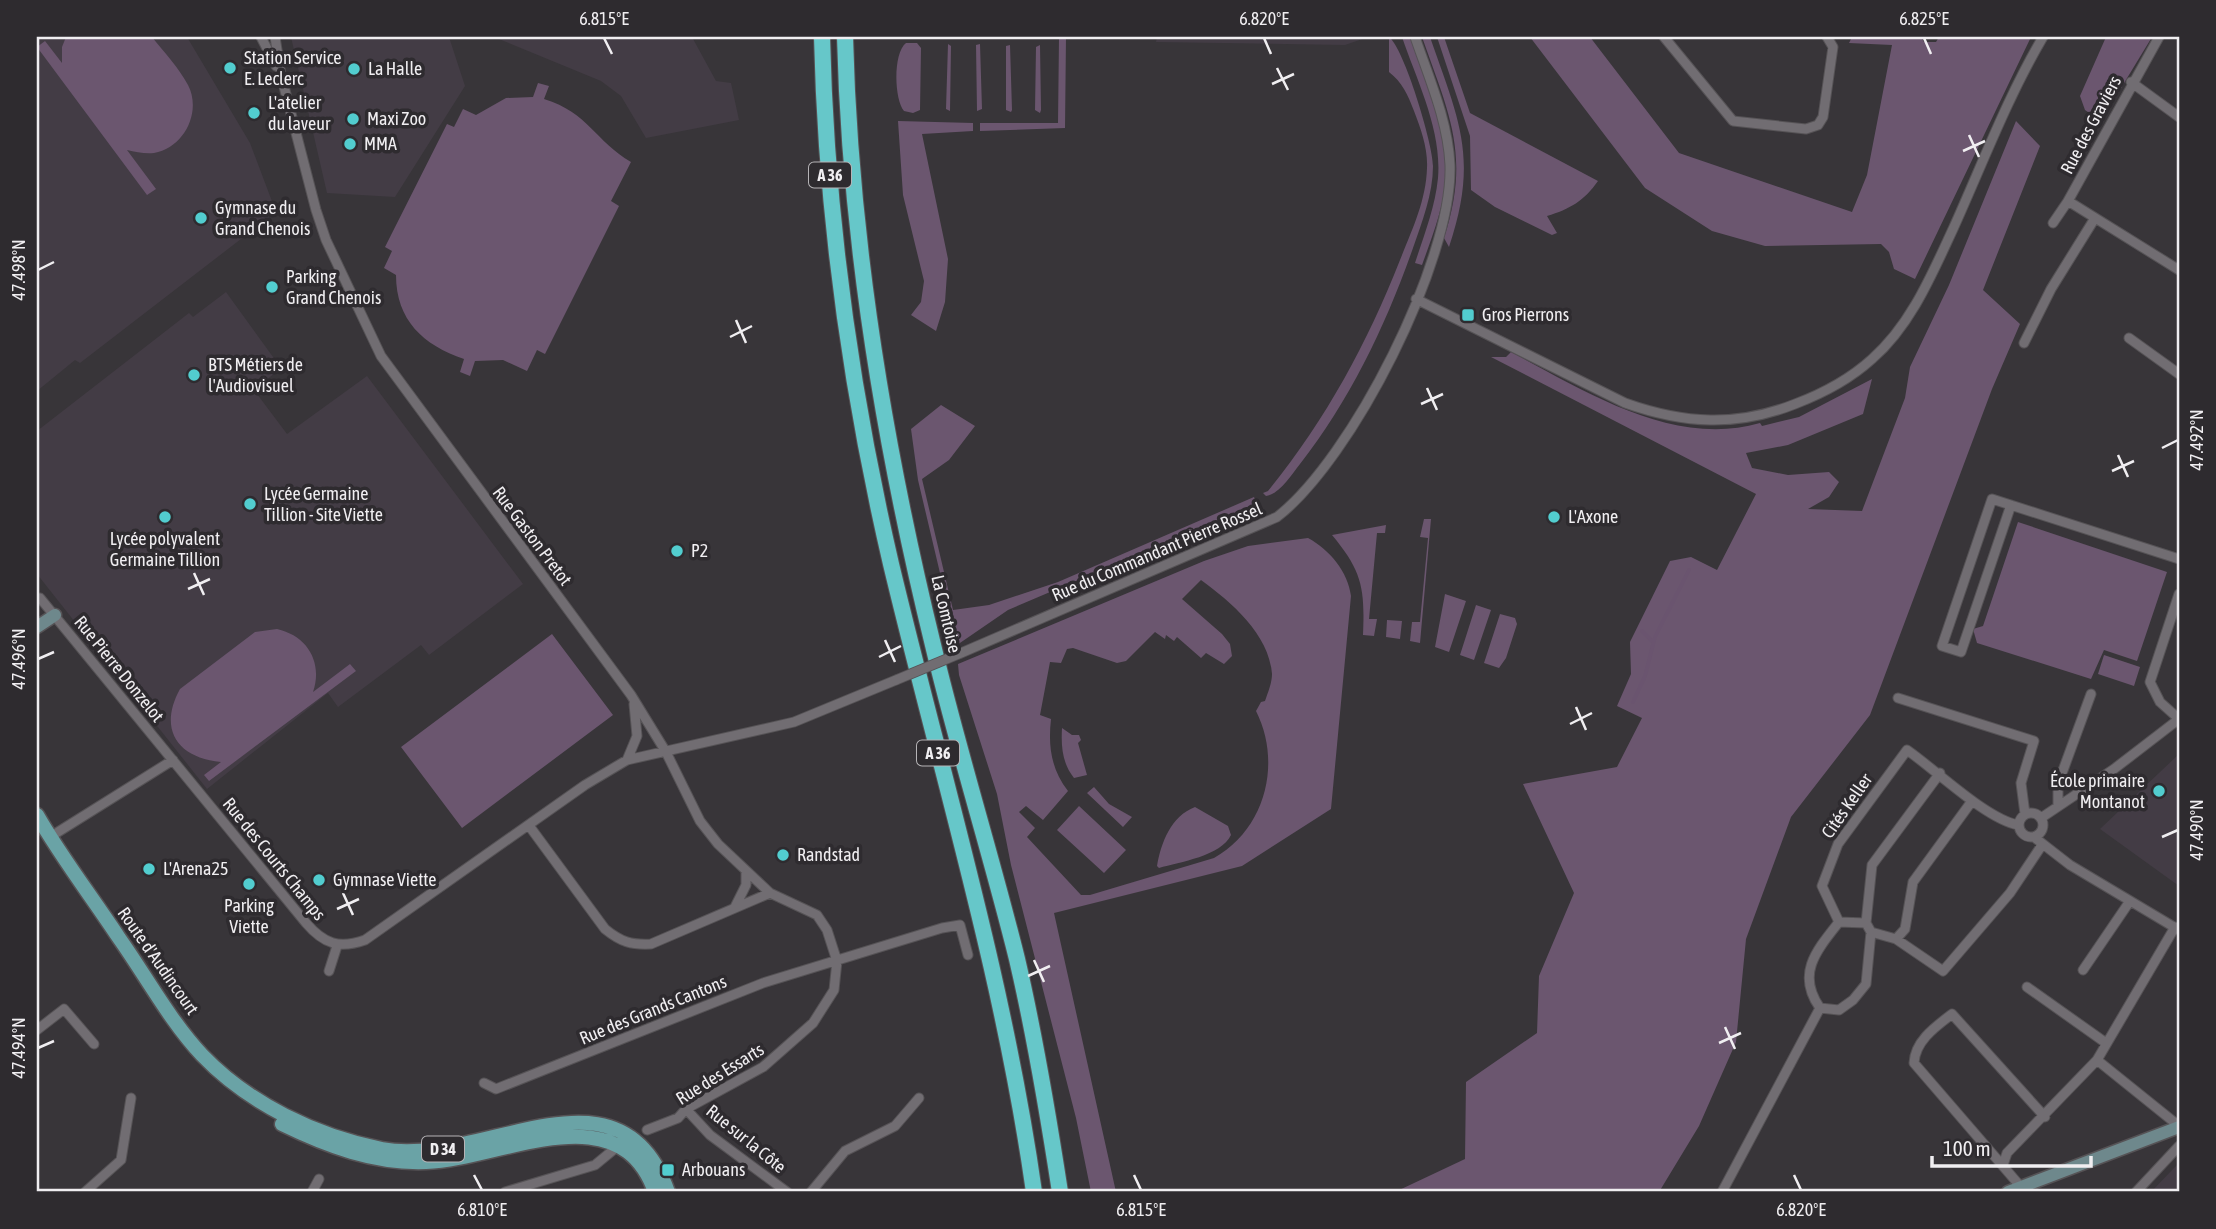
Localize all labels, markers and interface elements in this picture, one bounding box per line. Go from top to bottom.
text: 6.815°E [579,8,629,29]
text: 6.820°E [1239,8,1289,29]
text: 6.825°E [1899,8,1949,29]
place label: Station Service E. Leclerc [244,47,342,89]
place label: La Halle [368,58,422,79]
marker: Station Service E. Leclerc [222,60,238,76]
marker: La Halle [346,61,362,77]
street label: Rue des Graviers [2056,72,2125,177]
place label: L'atelier du laveur [268,92,331,134]
marker: L'atelier du laveur [246,105,262,121]
place label: Maxi Zoo [367,108,426,129]
marker: Maxi Zoo [345,111,361,127]
place label: MMA [364,133,397,154]
marker: MMA [342,136,358,152]
road number: A 36 [809,162,851,188]
place label: Gymnase du Grand Chenois [215,197,310,239]
marker: Gymnase du Grand Chenois [193,210,209,226]
text: 47.498°N [8,239,29,301]
place label: Parking Grand Chenois [286,266,381,308]
marker: Parking Grand Chenois [264,279,280,295]
place label: Gros Pierrons [1482,304,1569,325]
marker: Gros Pierrons [1460,307,1476,323]
place label: BTS Métiers de l'Audiovisuel [208,354,303,396]
marker: BTS Métiers de l'Audiovisuel [186,367,202,383]
text: 47.492°N [2186,409,2207,471]
street label: Rue Gaston Pretot [488,482,576,589]
place label: Lycée Germaine Tillion - Site Viette [264,483,383,525]
marker: Lycée Germaine Tillion - Site Viette [242,496,258,512]
street label: Rue du Commandant Pierre Rossel [1049,498,1265,605]
place label: L'Axone [1568,506,1618,527]
marker: Lycée polyvalent Germaine Tillion [157,509,173,525]
marker: L'Axone [1546,509,1562,525]
place label: Lycée polyvalent Germaine Tillion [110,528,220,570]
place label: P2 [691,540,708,561]
marker: P2 [669,543,685,559]
street label: La Comtoise [927,573,966,655]
street label: Rue Pierre Donzelot [70,611,169,726]
text: 47.496°N [8,628,29,690]
road number: A 36 [917,740,959,766]
street label: Cités Keller [1817,769,1877,842]
place label: École primaire Montanot [2050,770,2145,812]
marker: École primaire Montanot [2151,783,2167,799]
street label: Rue des Courts Champs [219,793,330,924]
text: 47.490°N [2186,799,2207,861]
place label: Randstad [797,844,860,865]
marker: Randstad [775,847,791,863]
place label: L'Arena25 [163,858,228,879]
marker: L'Arena25 [141,861,157,877]
place label: Gymnase Viette [333,869,437,890]
marker: Gymnase Viette [311,872,327,888]
marker: Parking Viette [241,876,257,892]
place label: Parking Viette [224,895,274,937]
street label: Route d'Audincourt [114,903,203,1018]
street label: Rue des Grands Cantons [576,970,729,1049]
text: 47.494°N [8,1017,29,1079]
street label: Rue des Essarts [672,1038,767,1109]
street label: Rue sur la Côte [702,1100,790,1177]
scale bar [1932,1124,2092,1168]
road number: D 34 [422,1136,464,1162]
text: 100 m [1943,1136,1991,1160]
place label: Arbouans [682,1159,745,1180]
marker: Arbouans [660,1162,676,1178]
text: 6.810°E [457,1199,507,1220]
text: 6.815°E [1116,1199,1166,1220]
text: 6.820°E [1776,1199,1826,1220]

